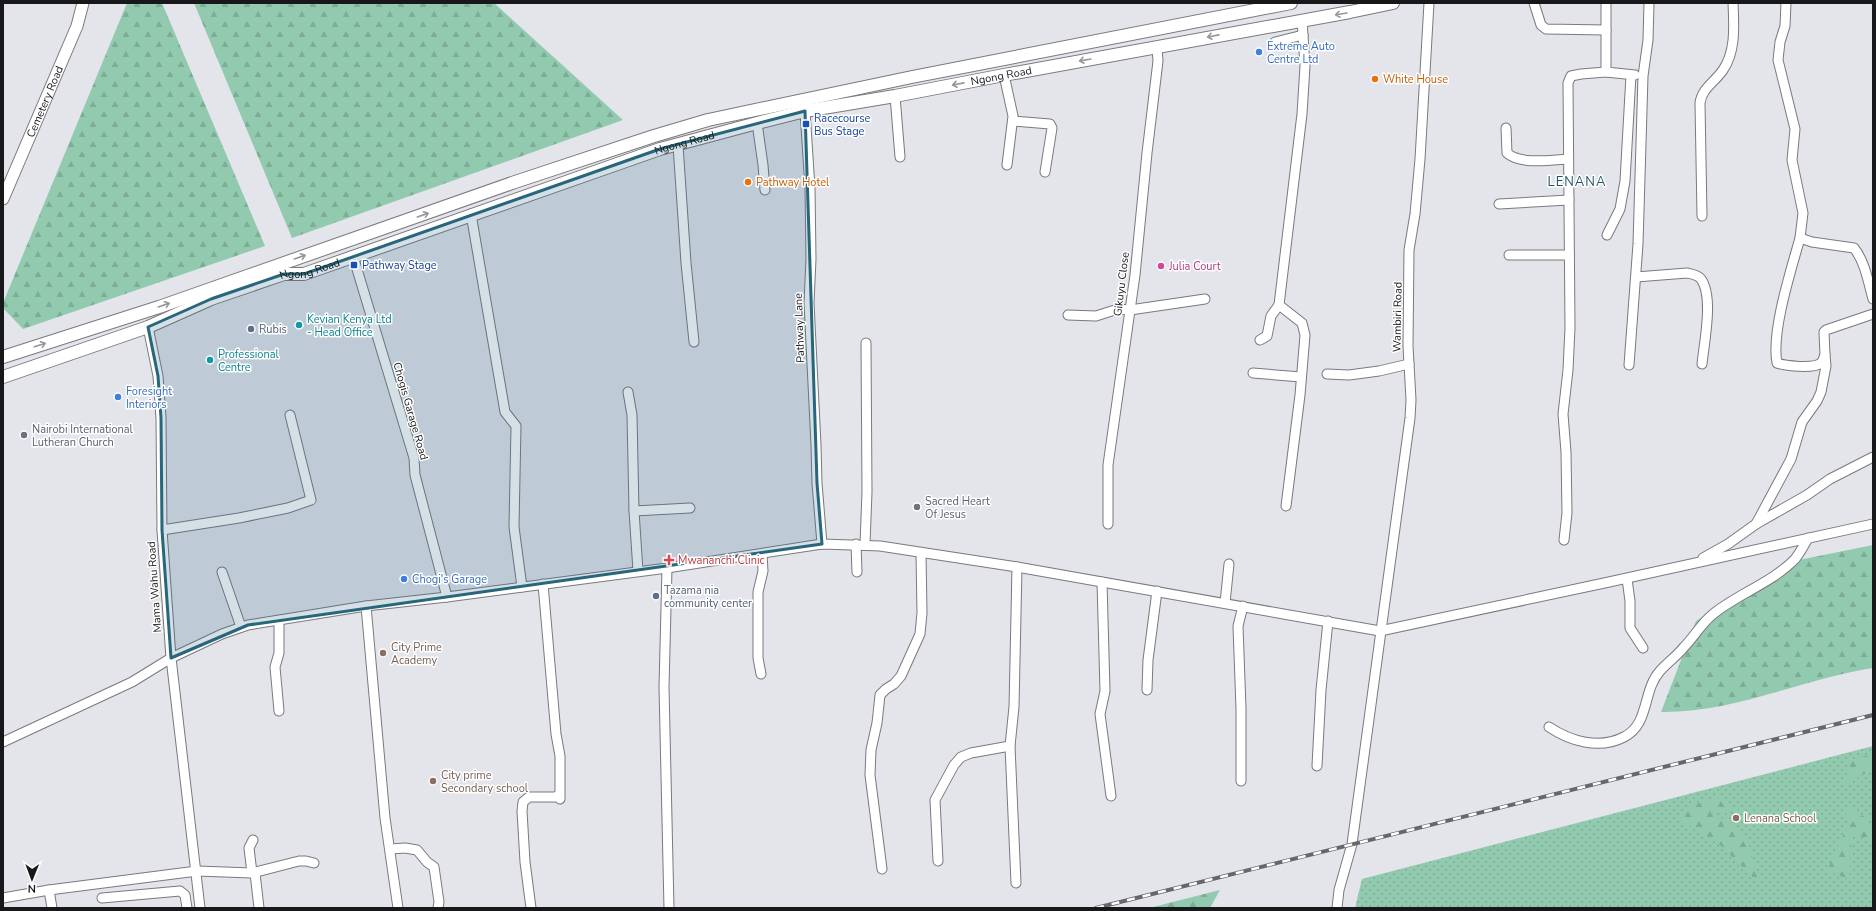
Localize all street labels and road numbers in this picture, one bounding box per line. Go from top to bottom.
street label: Ngong Road [969,63,1033,89]
street label: Cemetery Road [23,64,67,140]
street label: Ngong Road [652,128,716,158]
street label: Gikuyu Close [1110,251,1133,317]
street label: Ngong Road [278,255,342,283]
street label: Wambiri Road [1389,282,1406,352]
street label: Pathway Lane [791,293,808,363]
street label: Chogis Garage Road [389,360,432,462]
street label: Mama Wahu Road [144,541,165,633]

